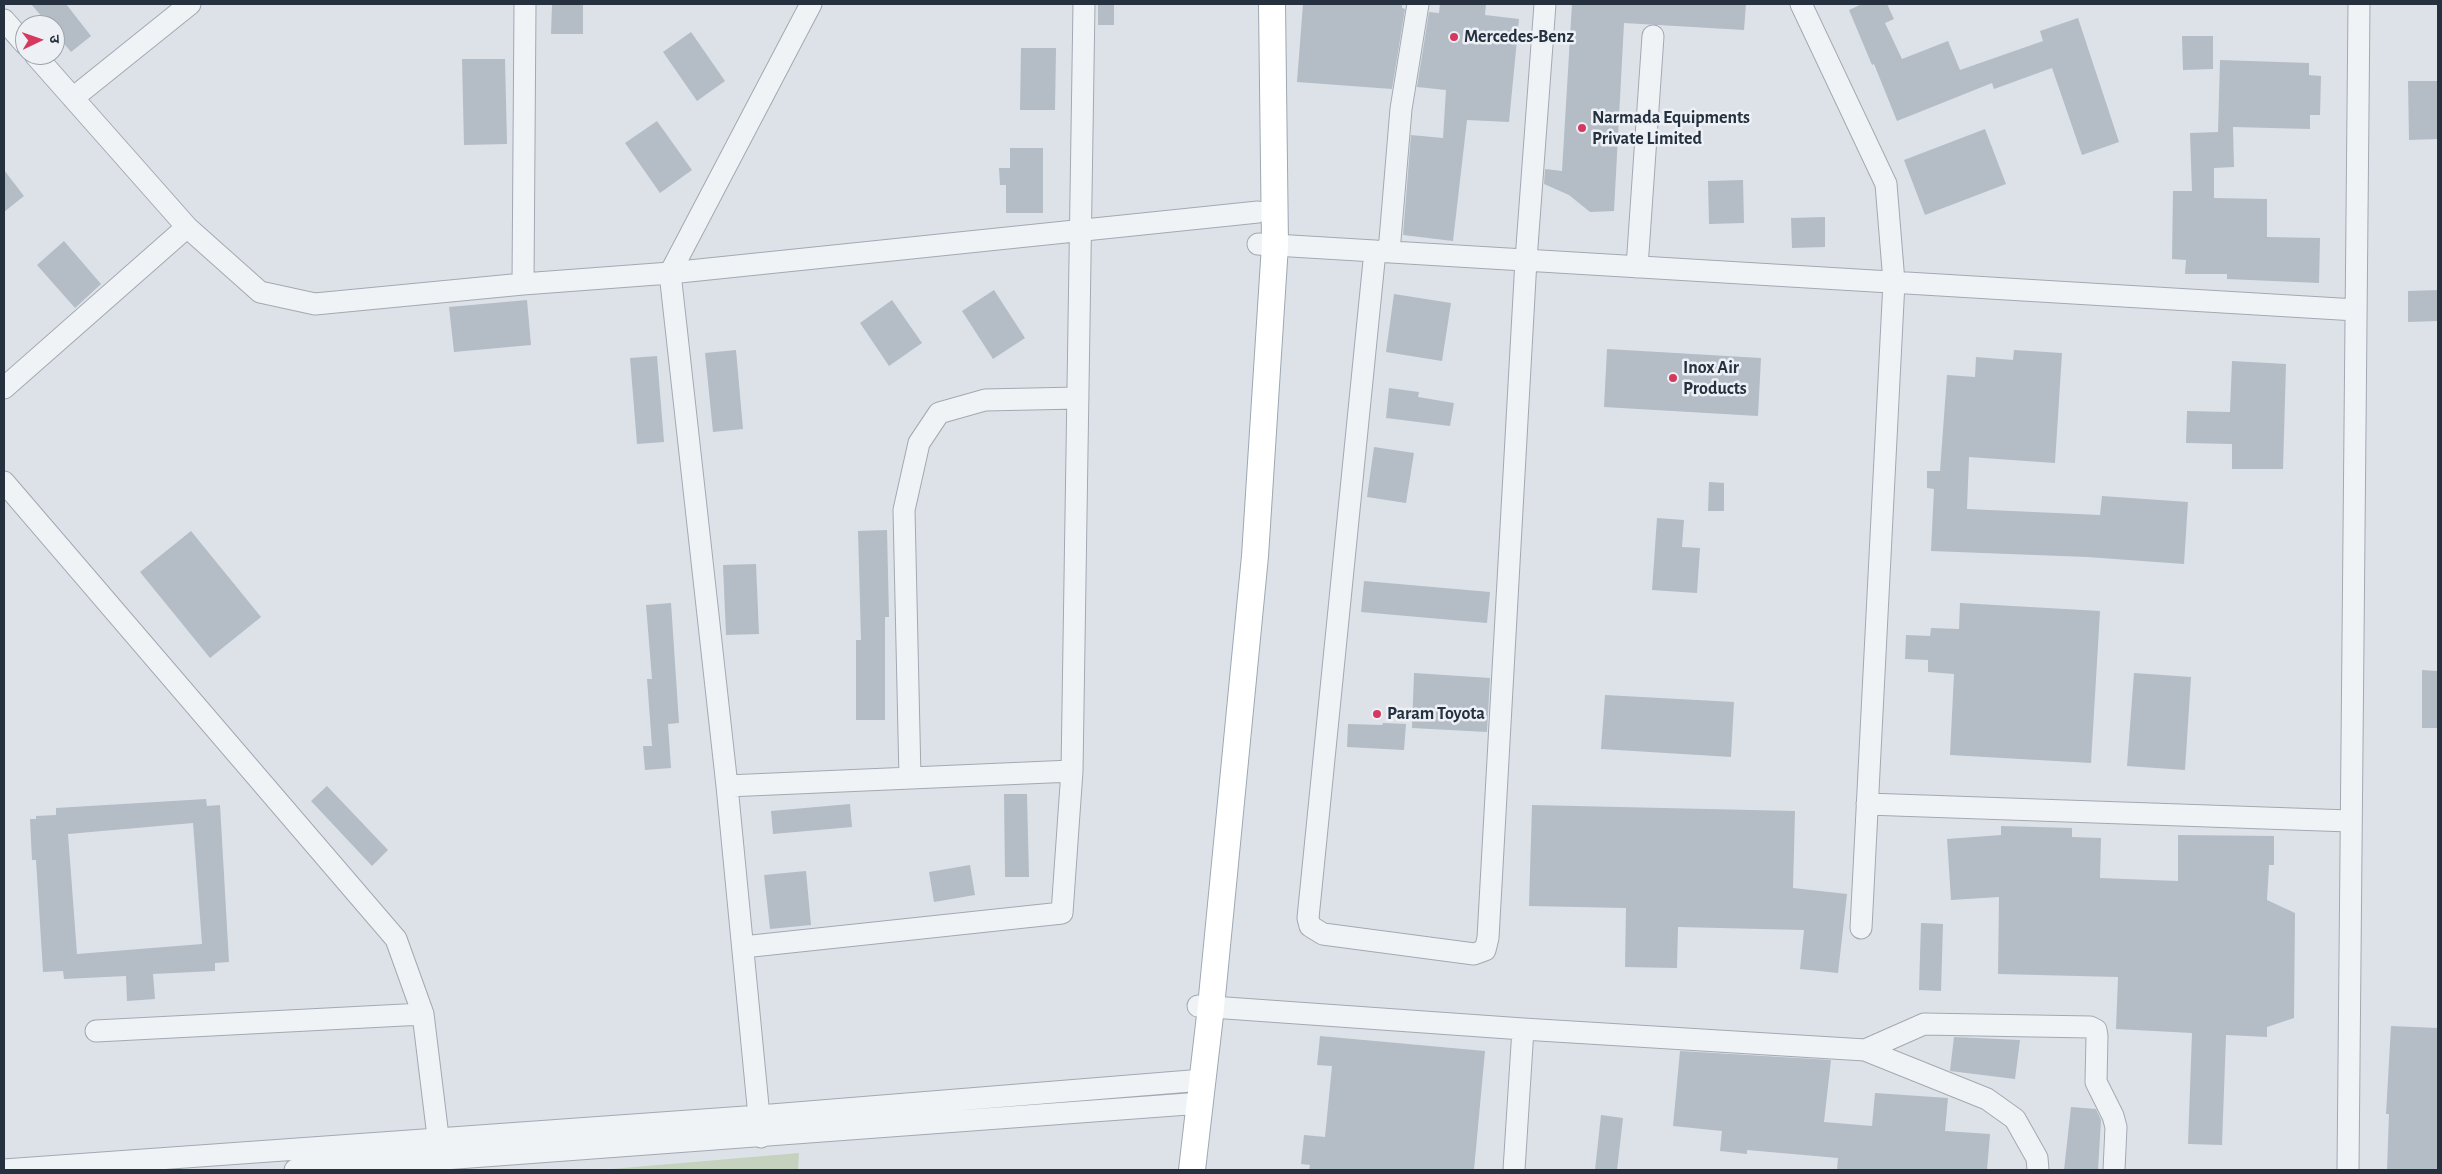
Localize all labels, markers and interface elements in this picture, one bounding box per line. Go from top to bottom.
north arrow [15,15,65,65]
place label: Mercedes-Benz [1464,26,1574,48]
marker: Mercedes-Benz [1448,31,1460,43]
text: उ [47,35,61,44]
place label: Narmada Equipments Private Limited [1592,107,1750,150]
marker: Narmada Equipments Private Limited [1576,122,1588,134]
place label: Inox Air Products [1683,357,1747,399]
marker: Inox Air Products [1667,372,1679,384]
place label: Param Toyota [1387,703,1485,725]
marker: Param Toyota [1371,708,1383,720]

